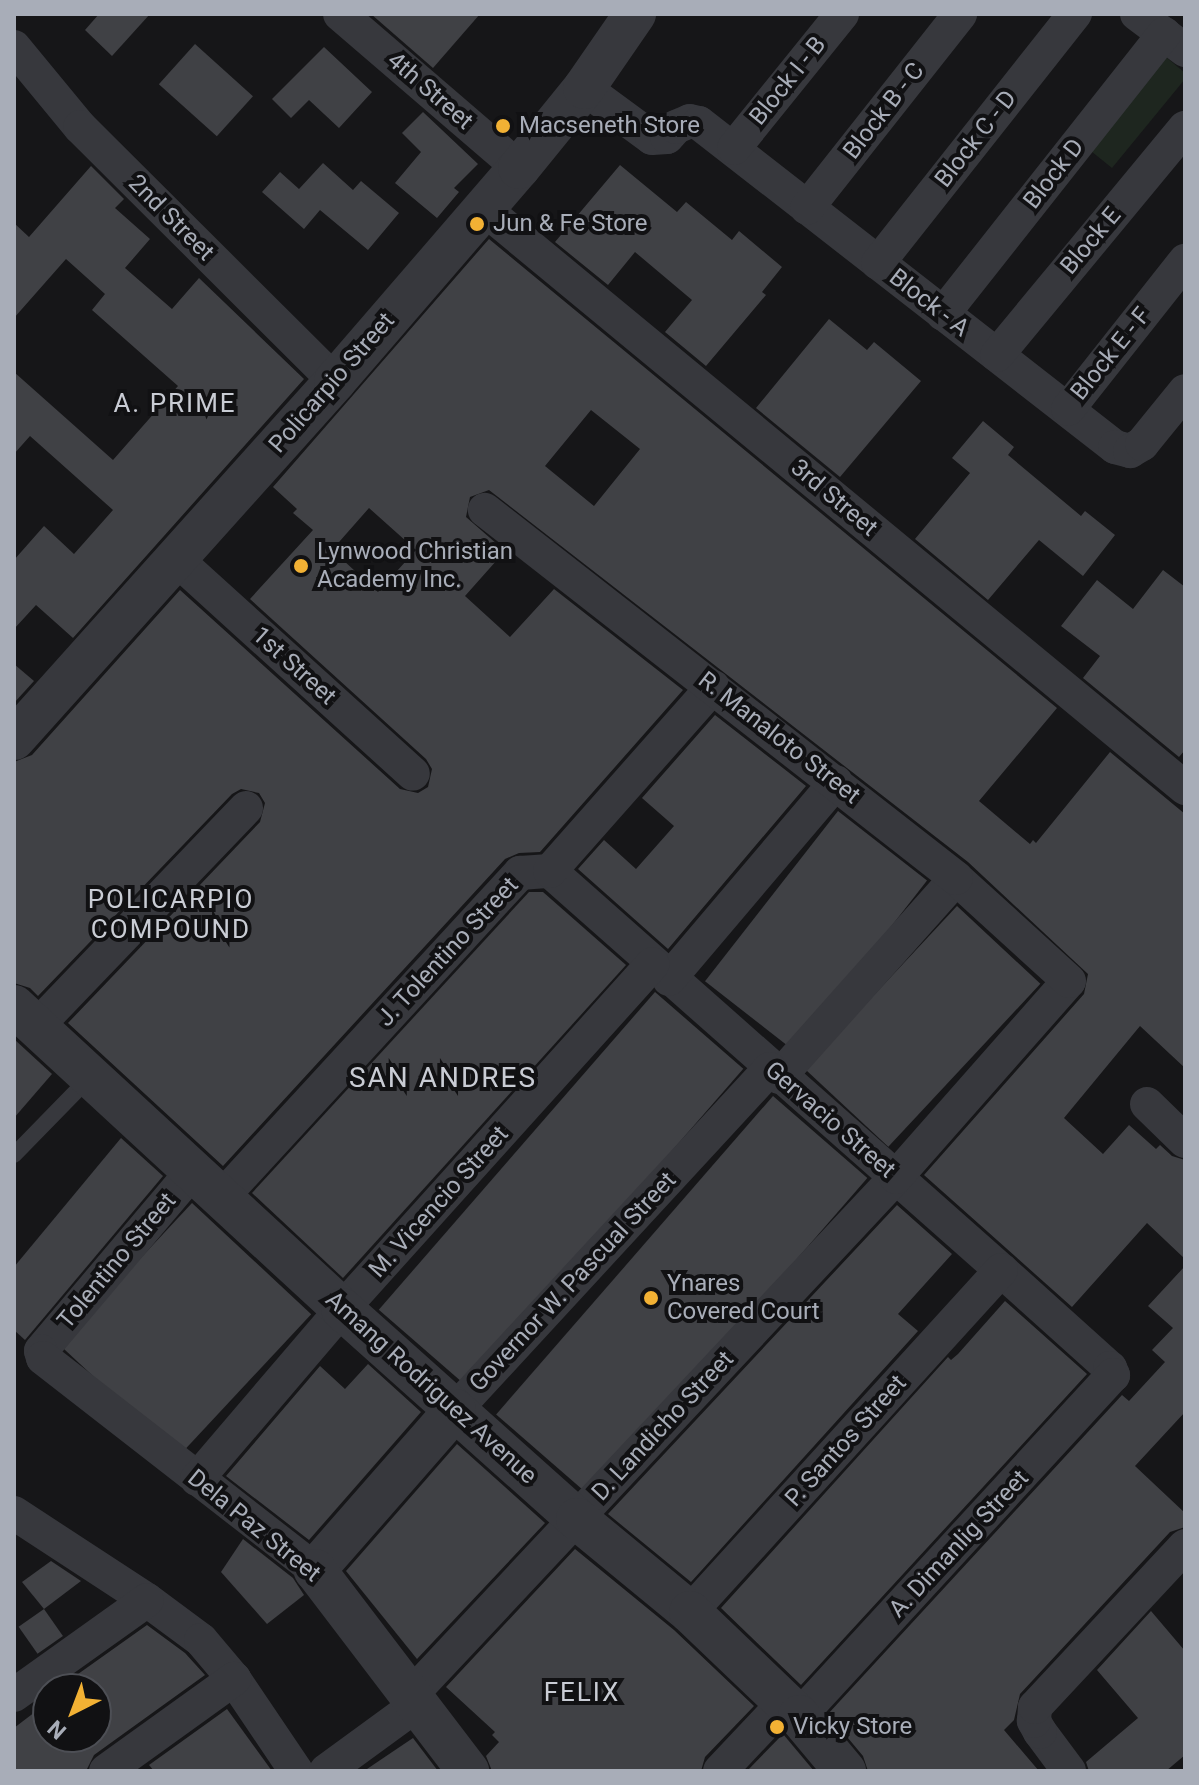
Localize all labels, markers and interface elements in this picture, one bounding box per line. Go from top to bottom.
street label: Block I - B [744,31,832,131]
street label: 4th Street [381,46,479,136]
street label: Block B - C [837,57,931,165]
street label: Block C - D [929,85,1023,193]
place label: Macseneth Store [519,112,700,140]
marker: Macseneth Store [494,117,512,135]
street label: Block D [1018,133,1090,215]
street label: 2nd Street [122,169,220,267]
street label: Block E [1055,202,1127,280]
place label: Jun & Fe Store [493,210,647,238]
marker: Jun & Fe Store [468,215,486,233]
street label: Block - A [883,263,975,343]
street label: Block E - F [1065,302,1157,406]
street label: Policarpio Street [263,307,401,459]
district label: A. PRIME [113,388,237,420]
street label: 3rd Street [785,453,883,543]
place label: Lynwood Christian Academy Inc. [317,538,513,594]
marker: Lynwood Christian Academy Inc. [292,557,310,575]
street label: 1st Street [246,621,342,711]
street label: R. Manaloto Street [692,666,866,810]
street label: J. Tolentino Street [371,871,525,1033]
district label: POLICARPIO COMPOUND [88,884,254,946]
street label: Gervacio Street [759,1056,901,1184]
district label: SAN ANDRES [349,1061,537,1095]
street label: M. Vicencio Street [363,1120,515,1284]
street label: Governor W. Pascual Street [464,1166,682,1398]
street label: Tolentino Street [52,1187,182,1335]
place label: Ynares Covered Court [667,1270,820,1326]
street label: Amang Rodriguez Avenue [319,1286,543,1490]
marker: Ynares Covered Court [642,1289,660,1307]
street label: D. Landicho Street [586,1345,740,1507]
street label: P. Santos Street [779,1369,913,1513]
street label: Dela Paz Street [182,1464,326,1588]
street label: A. Dimanlig Street [883,1464,1035,1624]
north arrow [32,1673,112,1753]
district label: FELIX [544,1677,620,1709]
place label: Vicky Store [793,1713,912,1741]
text: N [43,1715,71,1744]
marker: Vicky Store [768,1718,786,1736]

